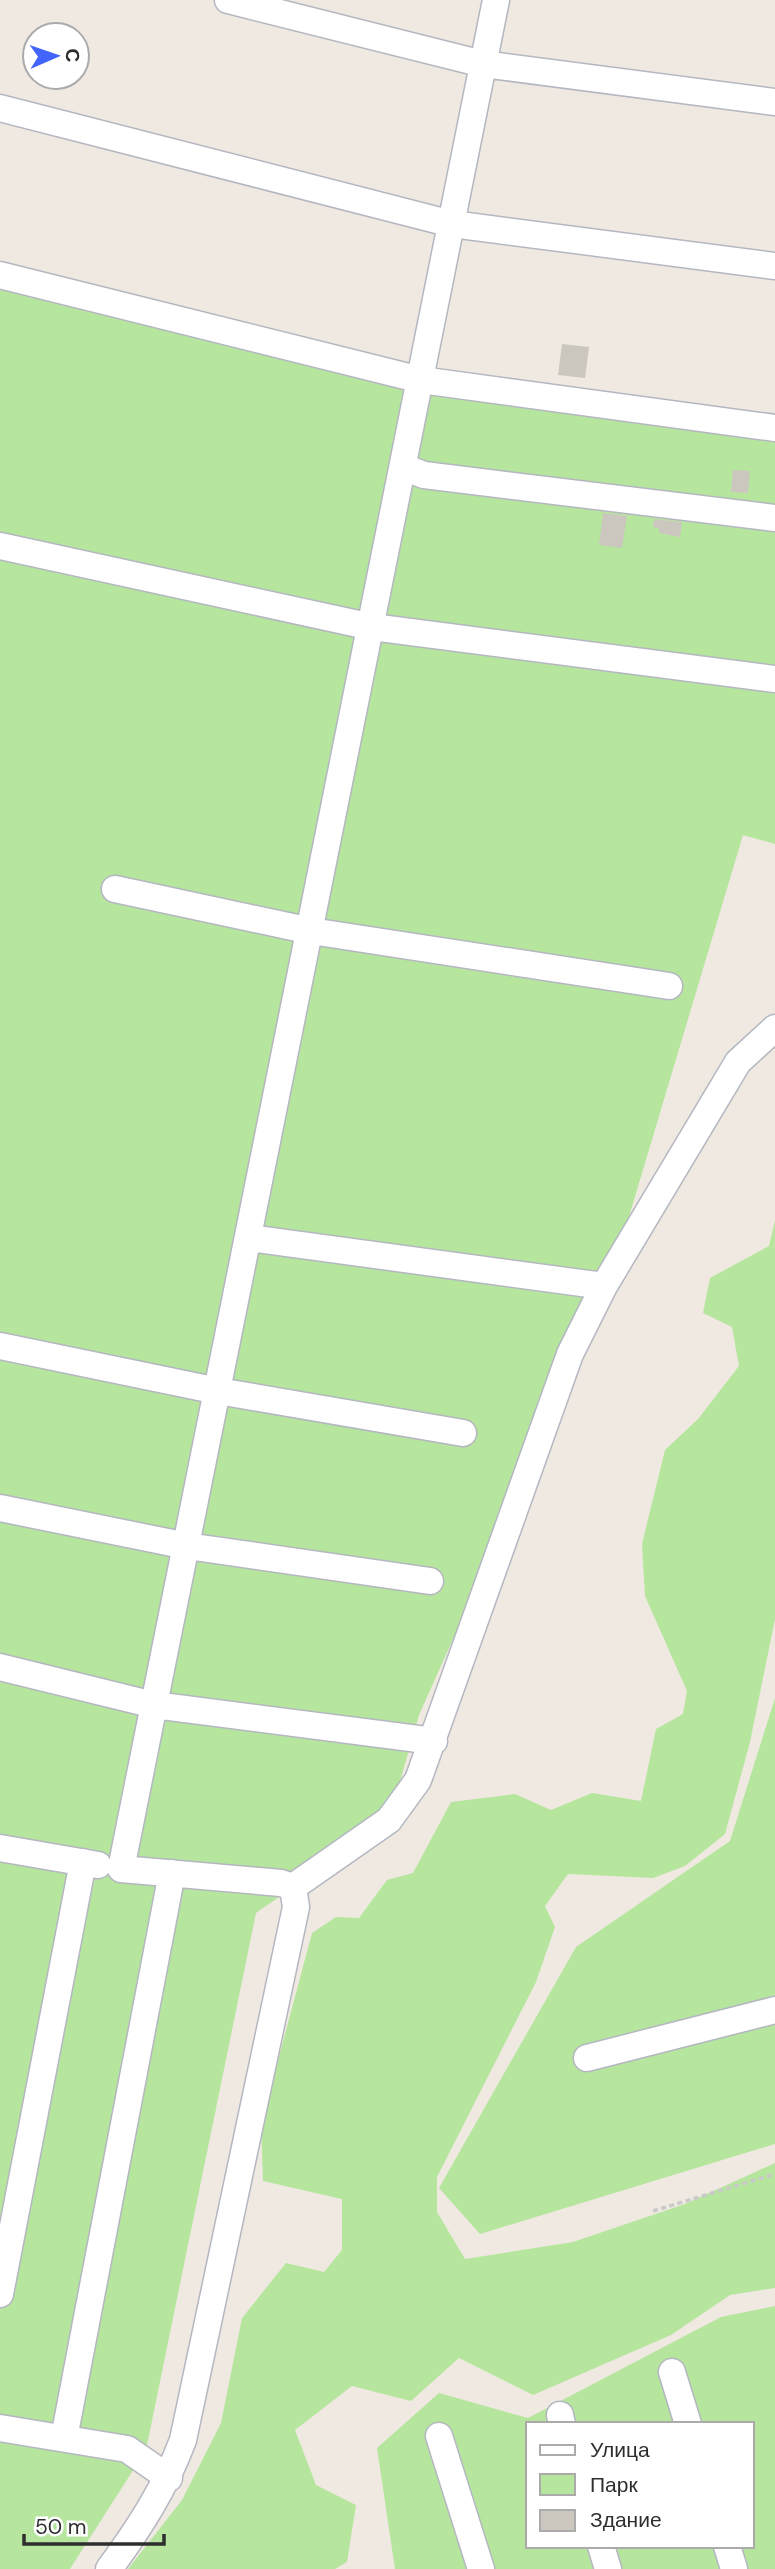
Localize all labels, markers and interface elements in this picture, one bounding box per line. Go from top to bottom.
north arrow [21,21,91,91]
text: С [60,48,85,63]
legend [526,2422,754,2548]
text: Улица [590,2436,650,2464]
text: Парк [590,2471,638,2499]
scale bar [24,2502,164,2546]
text: Здание [590,2506,662,2534]
text: 50 m [35,2513,86,2541]

